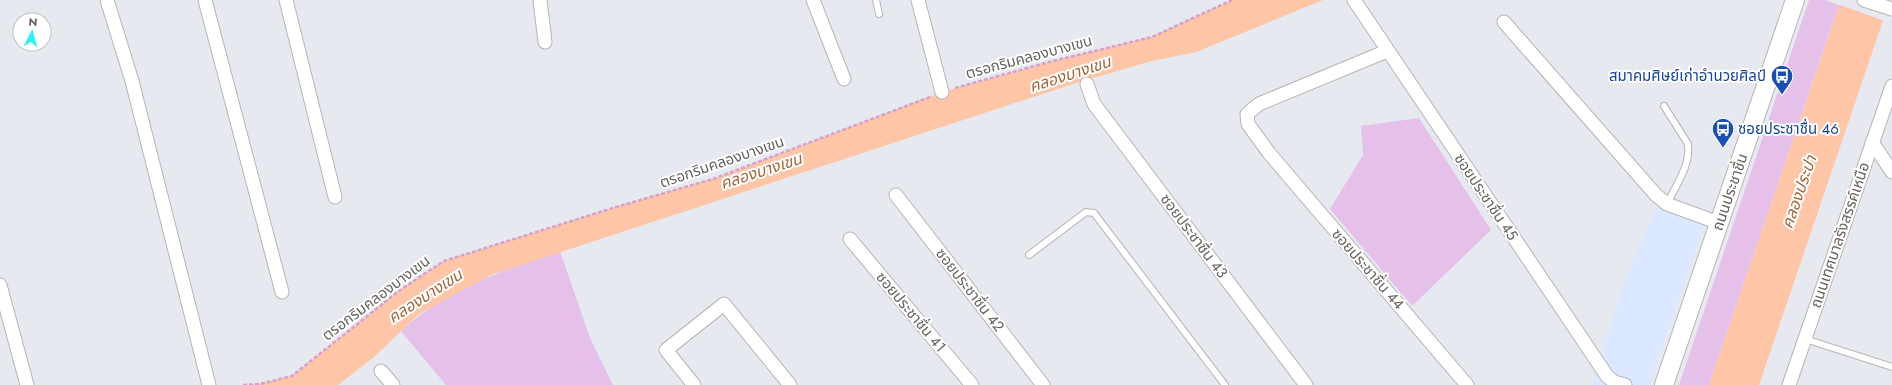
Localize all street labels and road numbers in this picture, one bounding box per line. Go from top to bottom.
street label: ตรอกริมคลองบางเขน [964,31,1094,83]
street label: ตรอกริมคลองบางเขน [657,132,787,192]
street label: ซอยประชาชื่น 45 [1449,149,1523,245]
street label: ถนนประชาชื่น [1706,150,1754,234]
street label: ถนนเทศบาลรังสรรค์เหนือ [1805,159,1875,311]
street label: ซอยประชาชื่น 43 [1155,189,1233,283]
street label: ซอยประชาชื่น 44 [1327,224,1410,315]
street label: ซอยประชาชื่น 42 [930,243,1010,337]
street label: ตรอกริมคลองบางเขน [317,250,435,346]
street label: ซอยประชาชื่น 41 [871,267,951,357]

